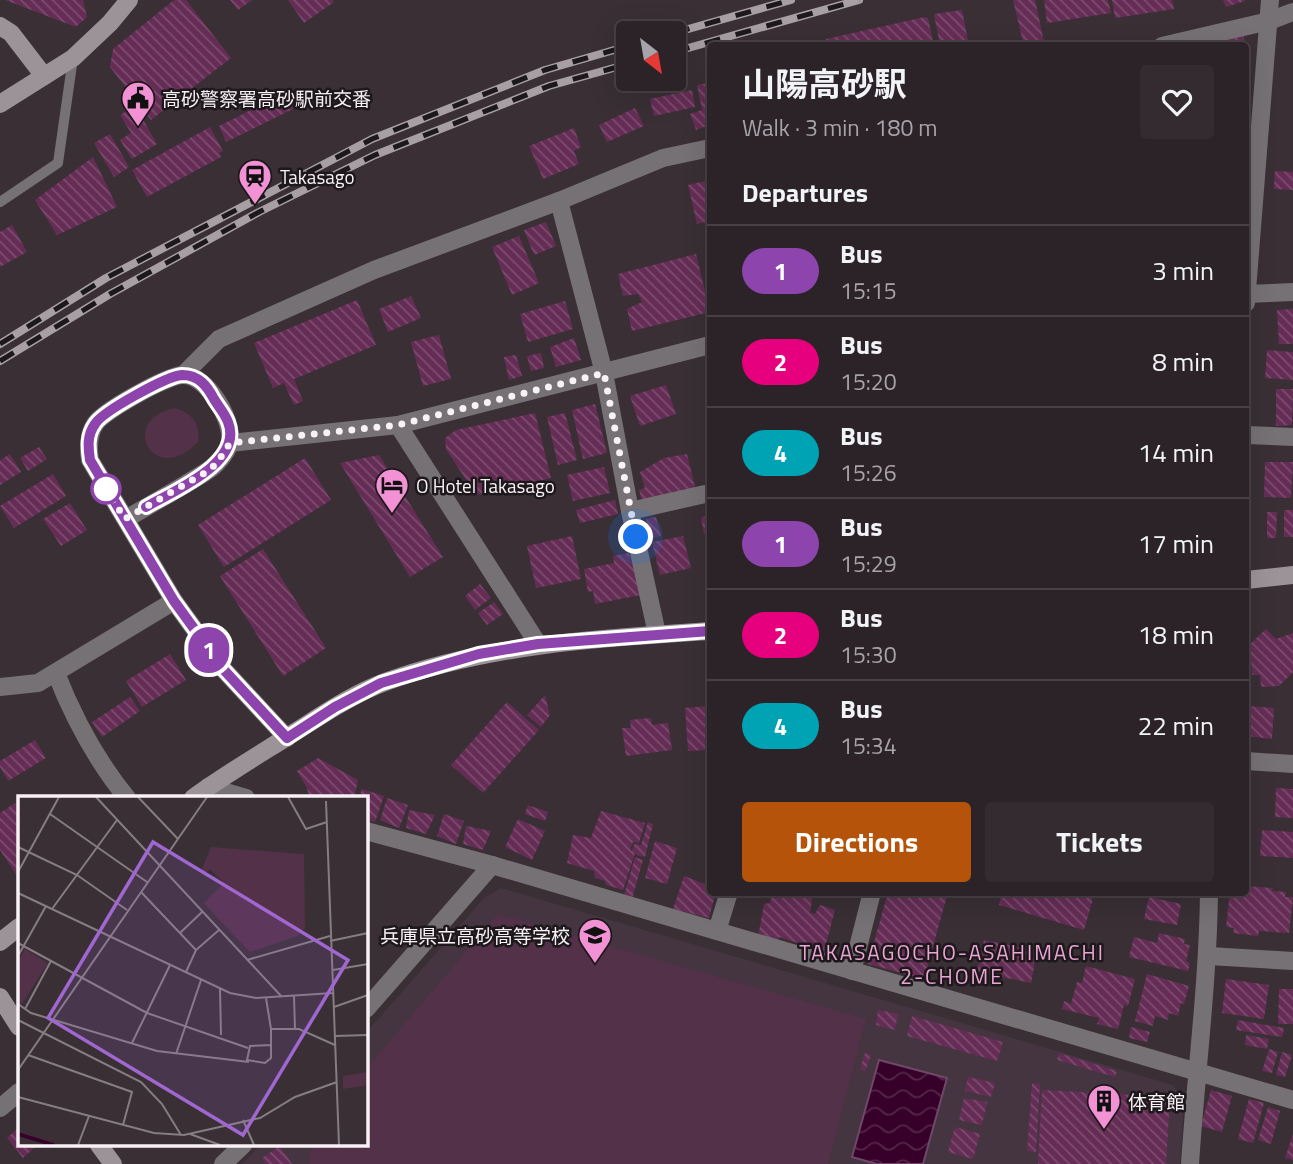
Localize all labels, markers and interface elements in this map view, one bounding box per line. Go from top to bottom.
north arrow [616,21,686,91]
map controls [616,21,686,91]
text: 山陽高砂駅 [742,59,907,109]
button: heart [1140,65,1214,139]
public building icon: 高砂警察署高砂駅前交番 [119,79,157,128]
place label: 高砂警察署高砂駅前交番 [162,84,371,113]
text: Walk · 3 min · 180 m [742,110,938,145]
station icon: Takasago [236,157,274,206]
place label: Takasago [280,162,355,191]
text: Departures [742,173,868,212]
text: Bus [840,234,882,273]
text: 3 min [1152,251,1214,290]
text: 1 [774,253,787,289]
text: 15:15 [840,273,897,308]
text: Bus [840,325,882,364]
text: 8 min [1152,342,1214,381]
text: 2 [774,344,787,380]
text: 15:20 [840,364,897,399]
text: Bus [840,416,882,455]
text: 14 min [1138,433,1214,472]
text: 4 [774,435,787,471]
text: 15:26 [840,455,897,490]
hotel icon: O Hotel Takasago [373,466,411,515]
place label: O Hotel Takasago [416,471,555,500]
unlabelled marker [91,474,121,504]
text: Bus [840,507,882,546]
your location [618,519,653,554]
text: 17 min [1138,524,1214,563]
text: 1 [774,526,787,562]
text: 15:29 [840,546,897,581]
text: Bus [840,598,882,637]
text: 18 min [1138,615,1214,654]
text: 2 [774,617,787,653]
line badge: 1 [186,627,232,673]
text: 1 [202,632,216,668]
text: 15:30 [840,637,897,672]
text: Bus [840,689,882,728]
text: 22 min [1138,706,1214,745]
text: 4 [774,708,787,744]
text: 15:34 [840,728,897,763]
inset map [18,796,368,1146]
button: Directions [742,802,971,882]
button: Tickets [985,802,1214,882]
school or university icon: 兵庫県立高砂高等学校 [576,916,614,965]
place label: 兵庫県立高砂高等学校 [380,921,570,950]
district label: TAKASAGOCHO-ASAHIMACHI 2-CHOME [799,936,1105,992]
building icon: 体育館 [1085,1082,1123,1131]
place label: 体育館 [1128,1087,1185,1116]

